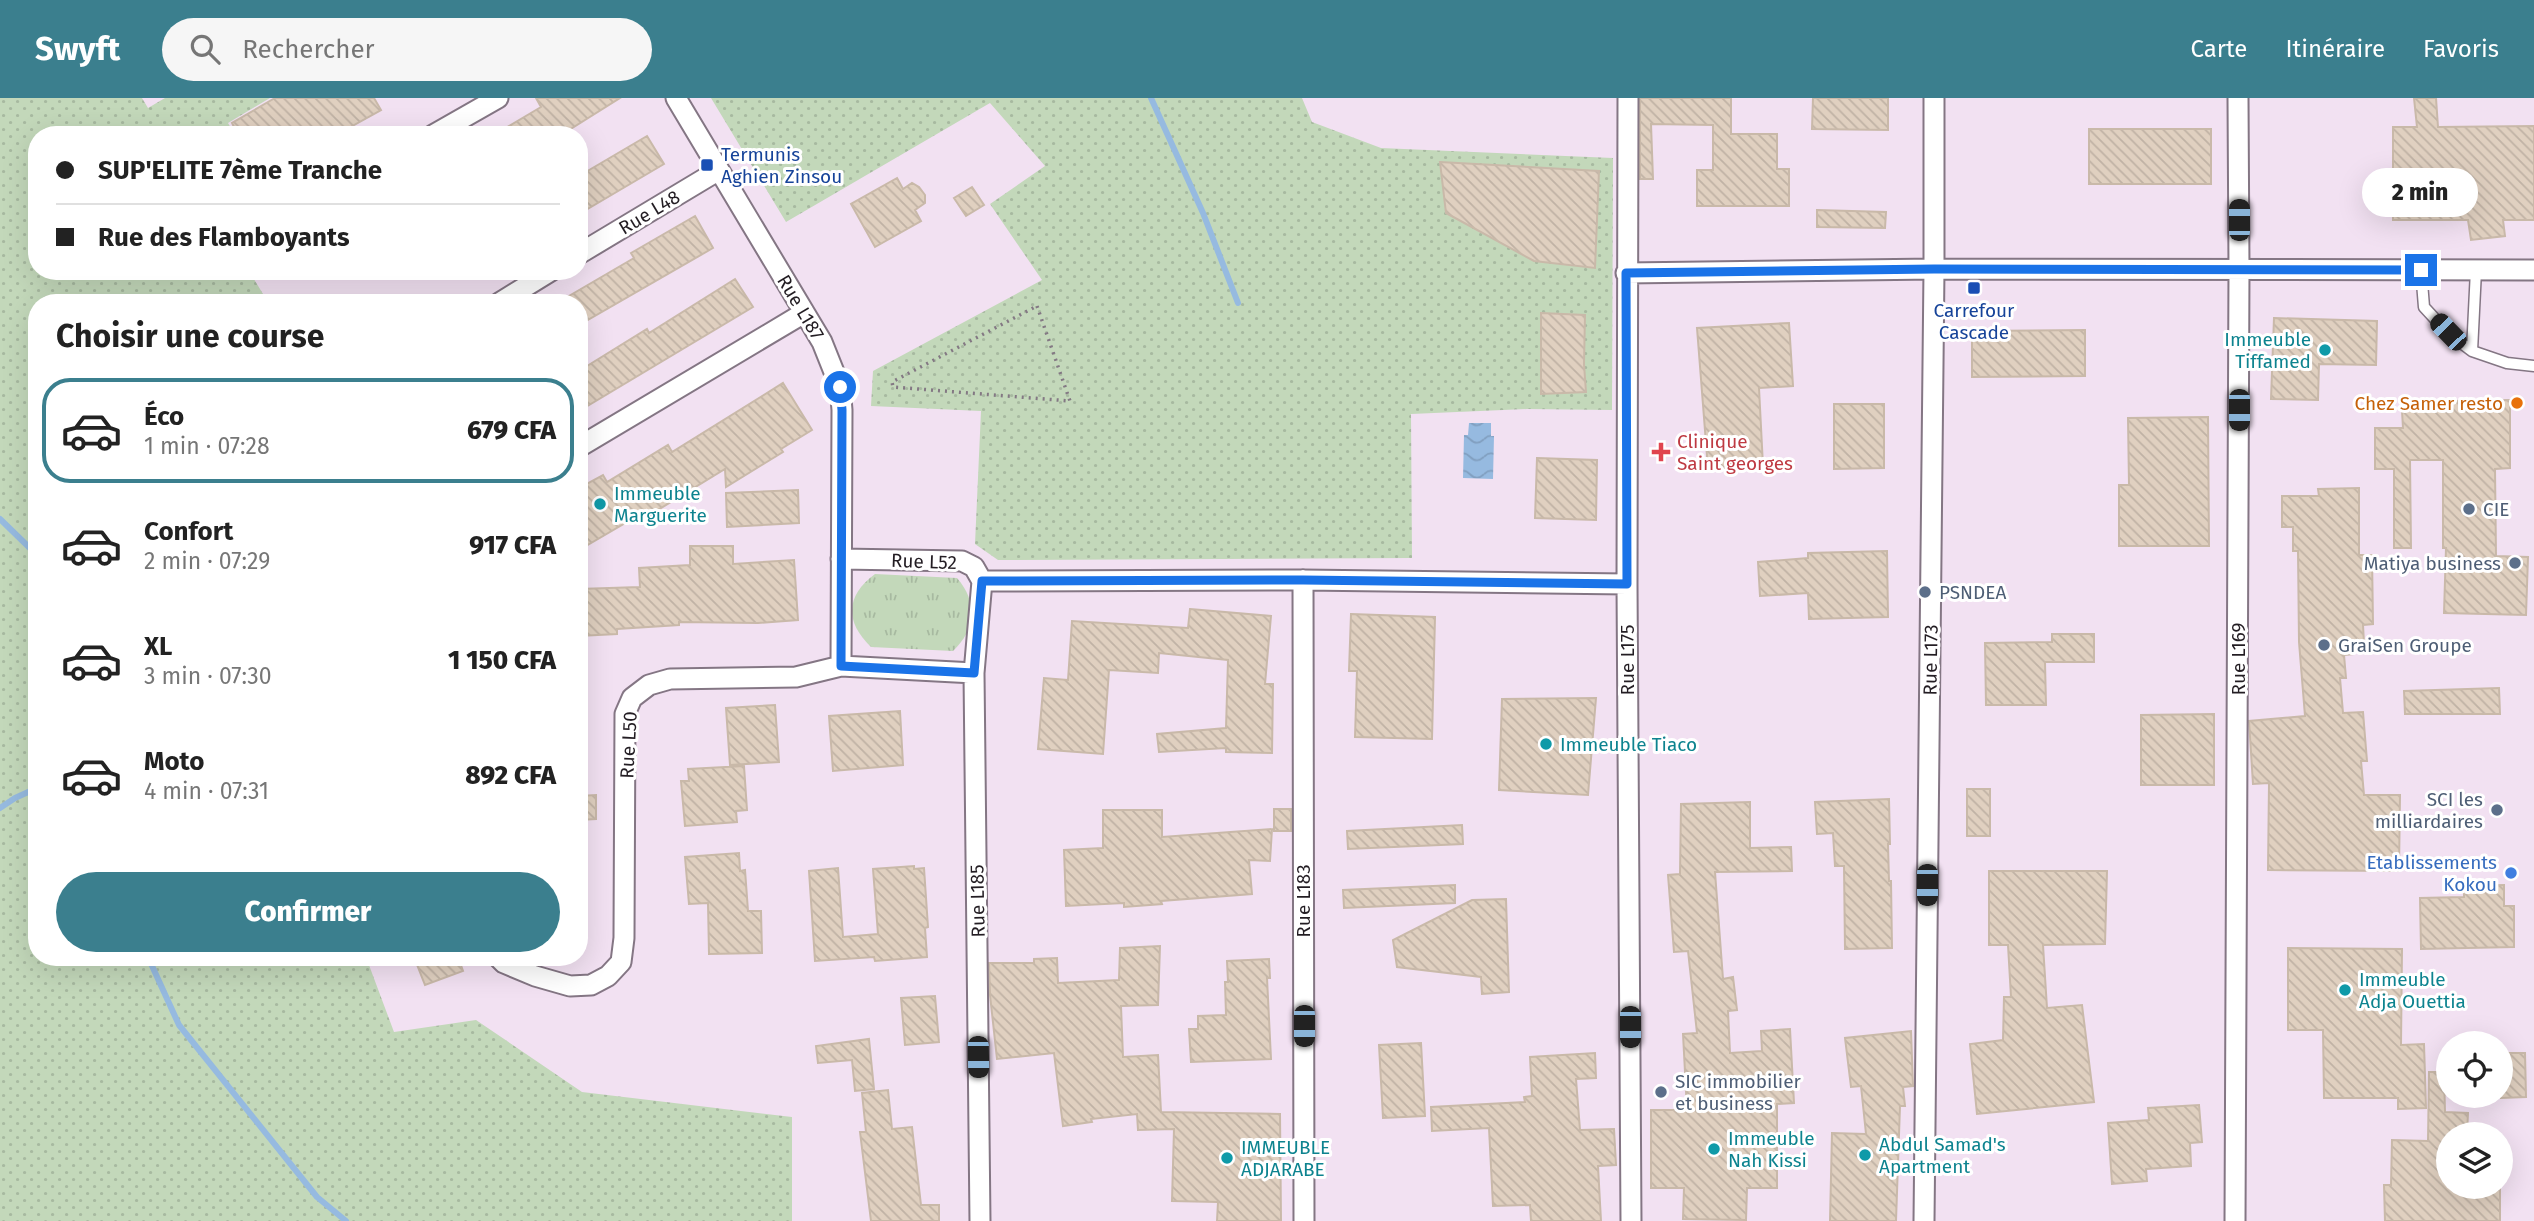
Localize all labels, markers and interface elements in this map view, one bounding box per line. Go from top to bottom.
search box [162,18,652,81]
text: Swyft [35,29,120,69]
icon: search [186,30,224,68]
text: Rechercher [242,34,375,65]
text: Carte [2191,35,2247,63]
text: Itinéraire [2285,35,2385,63]
text: Favoris [2423,35,2499,63]
place label: Termunis Aghien Zinsou [721,143,842,188]
text: SUP'ELITE 7ème Tranche [98,155,382,186]
marker: Termunis Aghien Zinsou [699,157,715,173]
callout: 2 min [2363,169,2479,218]
text: 2 min [2392,178,2448,206]
street label: Rue L48 [615,185,684,240]
car [2229,199,2250,241]
text: Rue des Flamboyants [98,222,350,253]
route end [2405,254,2437,286]
street label: Rue L187 [772,270,829,344]
marker: Carrefour Cascade [1966,280,1982,296]
place label: Carrefour Cascade [1934,299,2015,344]
car [2426,310,2471,354]
text: Choisir une course [56,317,324,355]
place label: Immeuble Tiffamed [2224,328,2311,373]
marker: Immeuble Tiffamed [2317,342,2333,358]
route start [824,371,856,403]
car [2229,389,2250,431]
place label: Chez Samer resto [2354,392,2503,415]
marker: Chez Samer resto [2509,395,2525,411]
icon: car [60,399,123,462]
text: Éco [144,401,184,432]
text: 679 CFA [467,415,556,446]
place label: Clinique Saint georges [1677,430,1793,475]
text: 1 min · 07:28 [144,432,270,460]
marker: Clinique Saint georges [1651,442,1671,462]
place label: Immeuble Marguerite [614,482,707,527]
marker: Immeuble Marguerite [592,496,608,512]
place label: CIE [2483,498,2509,521]
marker: CIE [2461,501,2477,517]
icon: car [60,514,123,577]
text: Confort [144,516,233,547]
text: 917 CFA [469,530,556,561]
text: 2 min · 07:29 [144,547,270,575]
street label: Rue L52 [891,549,957,574]
place label: Matiya business [2364,552,2501,575]
marker: Matiya business [2507,555,2523,571]
place label: PSNDEA [1939,581,2006,604]
marker: PSNDEA [1917,584,1933,600]
street label: Rue L169 [2227,622,2250,696]
street label: Rue L175 [1616,624,1639,696]
street label: Rue L173 [1918,624,1943,696]
icon: car [60,629,123,692]
text: XL [144,631,172,662]
place label: GraiSen Groupe [2338,634,2472,657]
marker: GraiSen Groupe [2316,637,2332,653]
text: 1 150 CFA [448,645,556,676]
text: 3 min · 07:30 [144,662,272,690]
street label: Rue L50 [615,711,642,779]
place label: Immeuble Tiaco [1560,733,1697,756]
marker: Immeuble Tiaco [1538,736,1554,752]
icon: car [60,744,123,807]
text: Moto [144,746,204,777]
text: 892 CFA [465,760,556,791]
text: 4 min · 07:31 [144,777,269,805]
place label: SCI les milliardaires [2375,788,2483,833]
marker: SCI les milliardaires [2489,802,2505,818]
place label: Etablissements Kokou [2366,851,2497,896]
street label: Rue L185 [965,864,990,938]
street label: Rue L183 [1292,864,1315,938]
car [1917,864,1938,906]
marker: Etablissements Kokou [2503,865,2519,881]
button: Confirmer [56,872,560,952]
place label: Immeuble Adja Ouettia [2359,968,2466,1013]
marker: Immeuble Adja Ouettia [2337,982,2353,998]
car [1294,1005,1315,1047]
car [1620,1006,1641,1048]
map controls [2436,1031,2513,1199]
button: locate [2436,1031,2513,1108]
car [968,1036,989,1078]
place label: SIC immobilier et business [1675,1070,1802,1115]
marker: SIC immobilier et business [1653,1084,1669,1100]
button: layers [2436,1122,2513,1199]
place label: Immeuble Nah Kissi [1728,1127,1815,1172]
place label: Abdul Samad's Apartment [1879,1133,2006,1178]
place label: IMMEUBLE ADJARABE [1241,1136,1330,1181]
marker: Immeuble Nah Kissi [1706,1141,1722,1157]
marker: Abdul Samad's Apartment [1857,1147,1873,1163]
marker: IMMEUBLE ADJARABE [1219,1150,1235,1166]

